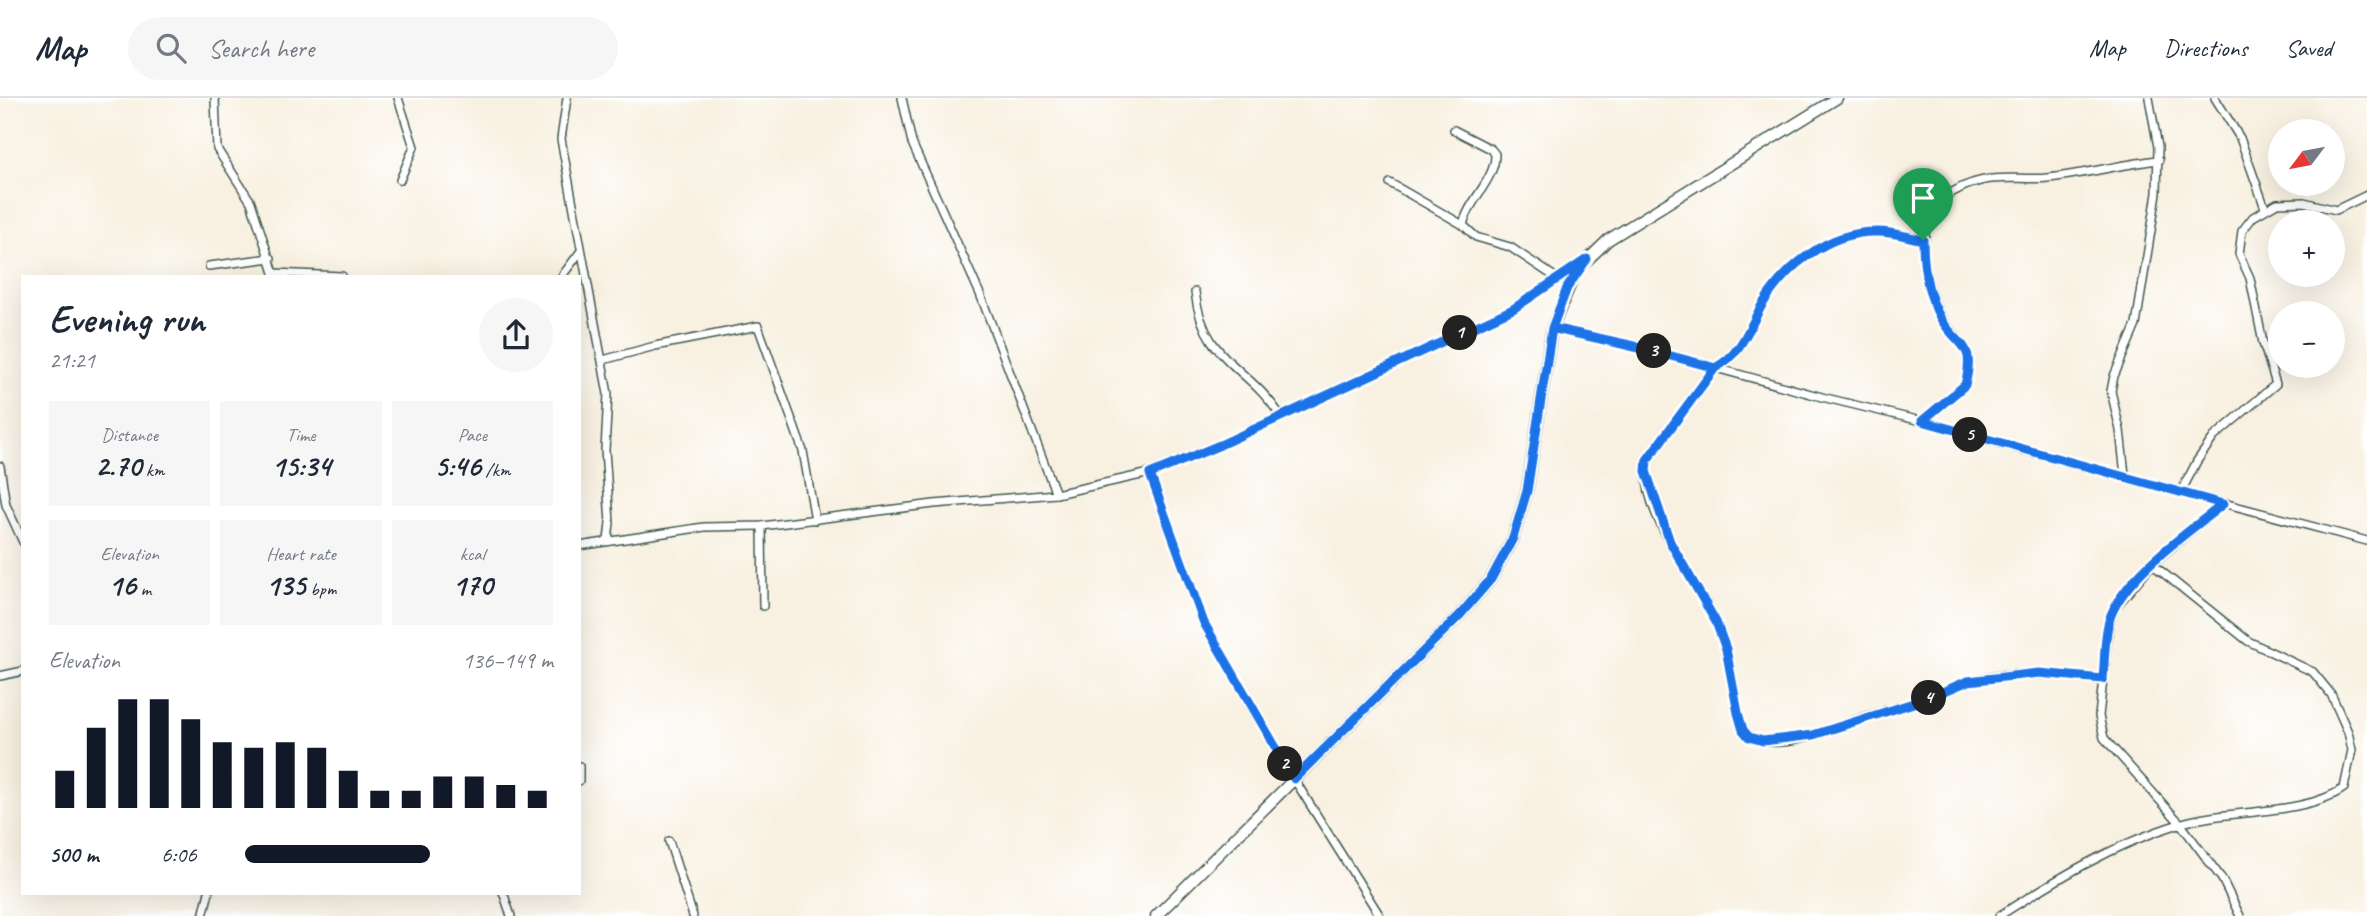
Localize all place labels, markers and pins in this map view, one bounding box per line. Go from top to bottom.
pin [1893,168,1953,240]
pin: 1 [1442,316,1478,350]
pin: 3 [1636,334,1672,368]
pin: 5 [1952,418,1988,452]
pin: 4 [1912,680,1946,716]
pin: 2 [1268,746,1302,782]

